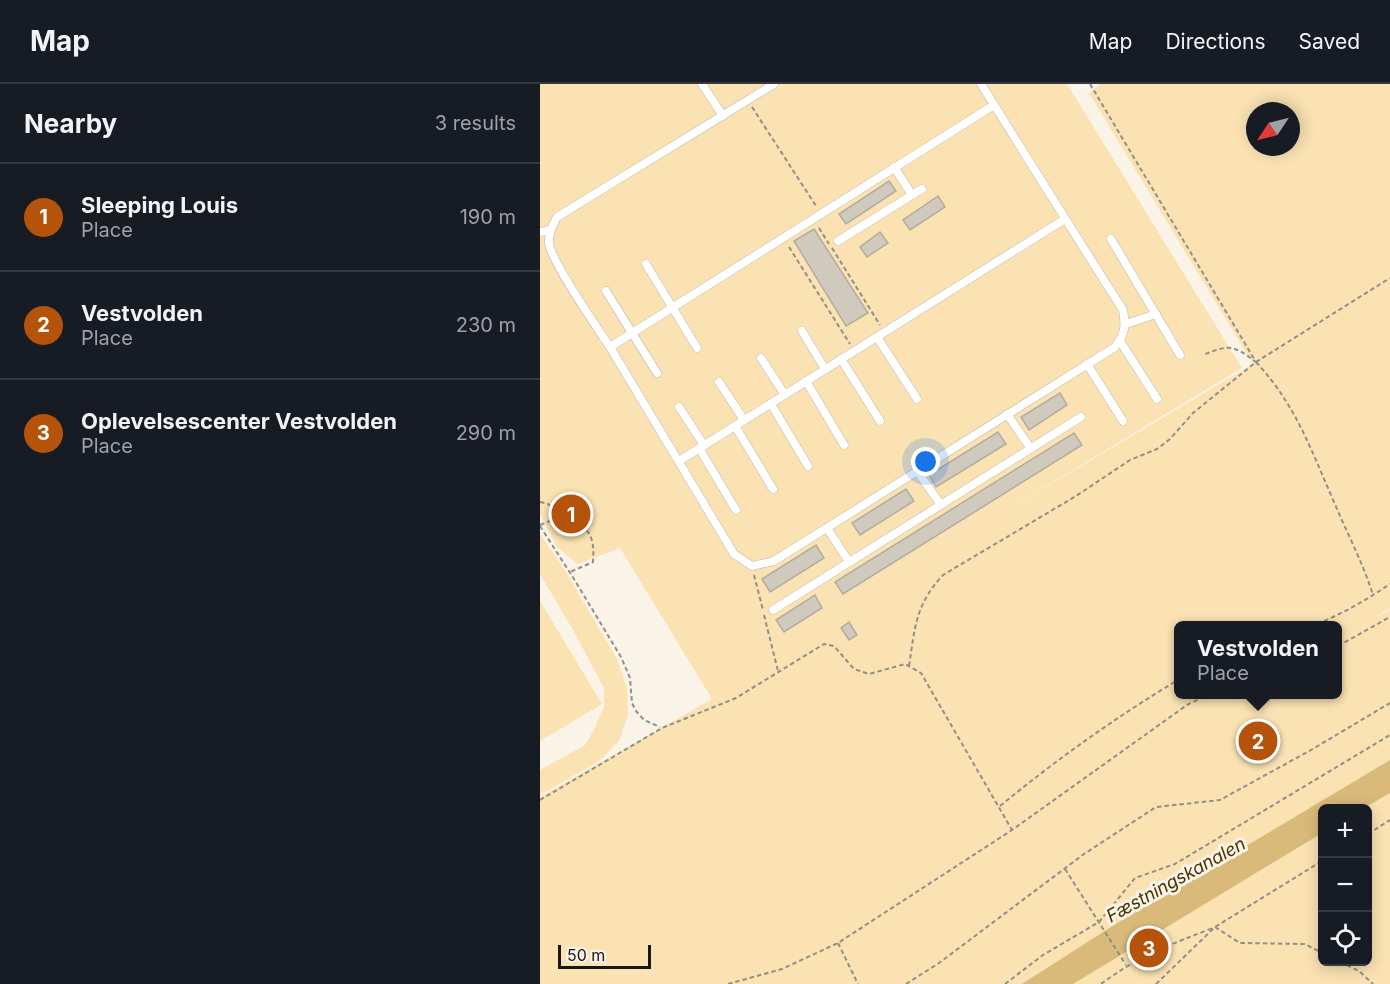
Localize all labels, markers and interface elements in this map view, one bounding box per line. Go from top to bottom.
text: Map [30,24,90,58]
text: Map [1089,29,1132,54]
text: Directions [1165,29,1266,54]
text: Saved [1299,29,1360,54]
north arrow [1246,102,1300,156]
text: Nearby [24,108,117,139]
text: 3 results [435,111,516,135]
text: Sleeping Louis [81,192,238,218]
text: 1 [39,205,48,229]
text: 190 m [460,205,516,229]
text: Place [81,218,133,242]
text: Vestvolden [81,300,203,326]
text: 2 [37,313,50,337]
text: 230 m [456,313,516,337]
text: Place [81,326,133,350]
text: Oplevelsescenter Vestvolden [81,408,397,434]
text: 3 [37,421,50,445]
text: 290 m [456,421,516,445]
text: Place [81,434,133,458]
your location [911,447,940,476]
pin: 1 [552,492,591,536]
popup [1174,621,1342,699]
text: Vestvolden [1197,635,1319,661]
text: Place [1197,661,1249,685]
pin: 2 [1238,718,1278,764]
map controls [1318,804,1372,966]
button: + [1318,804,1372,858]
water label: Fæstningskanalen [1103,833,1249,926]
button: − [1318,858,1372,912]
button: locate [1318,912,1372,966]
pin: 3 [1130,926,1168,970]
scale bar [558,942,651,970]
text: 50 m [567,945,605,965]

